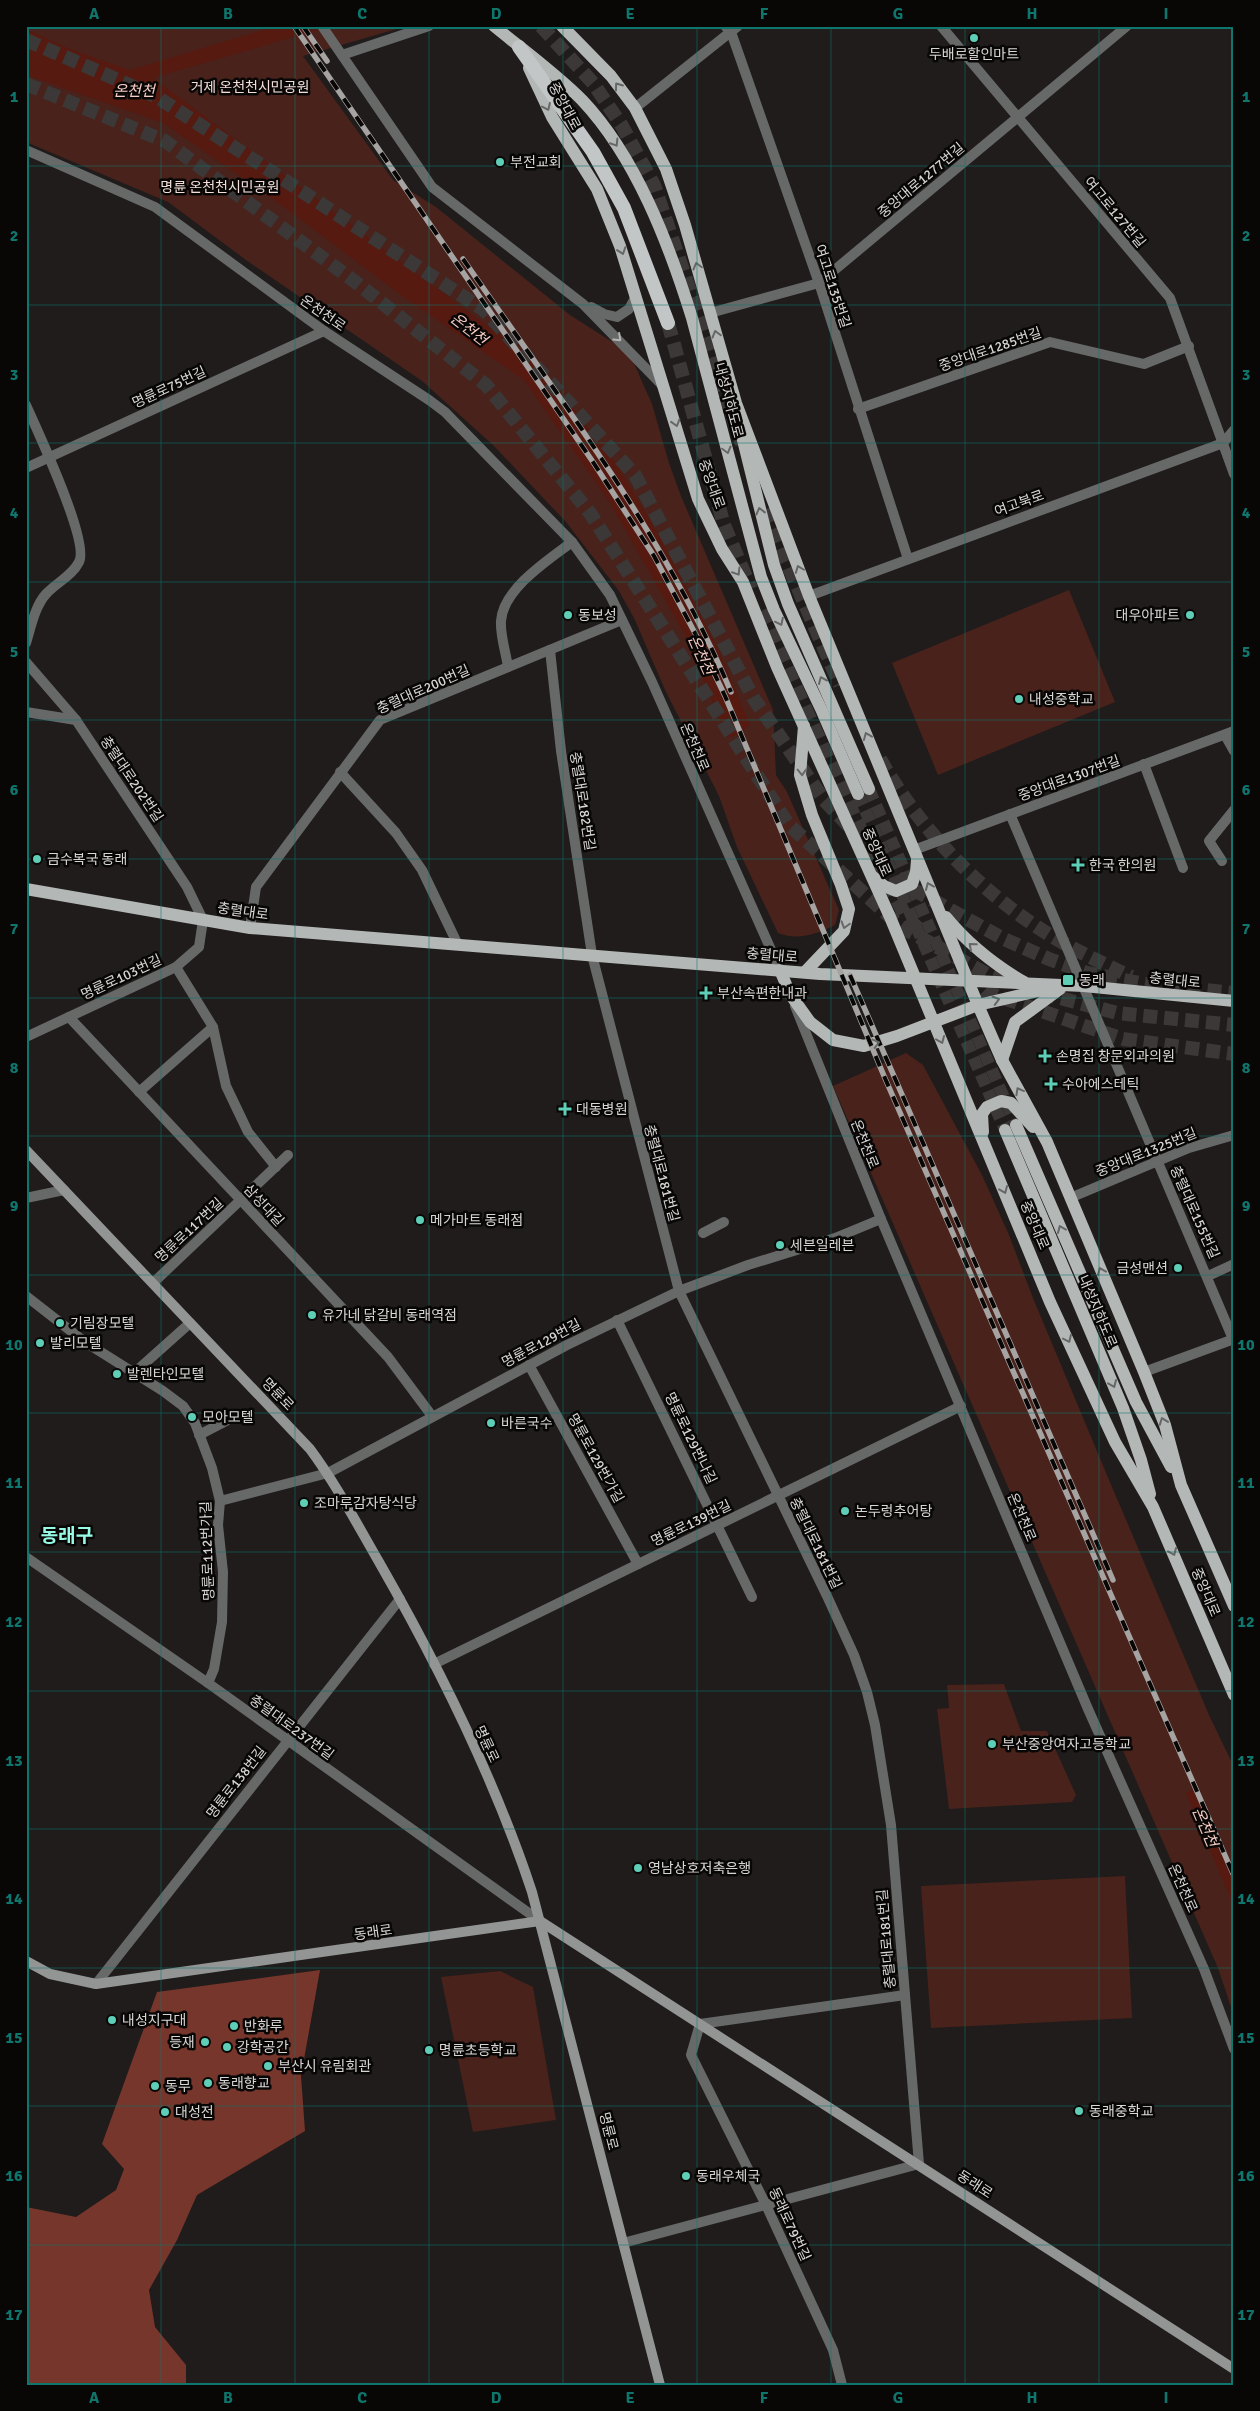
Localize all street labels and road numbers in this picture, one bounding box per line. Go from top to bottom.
street label: 중앙대로 [545,79,584,133]
street label: 중앙대로1277번길 [875,139,968,221]
street label: 여고로127번길 [1080,173,1149,251]
street label: 여고로135번길 [811,242,854,330]
street label: 온천천로 [297,292,349,335]
street label: 중앙대로1285번길 [937,324,1044,375]
street label: 내성지하도로 [710,361,747,440]
street label: 명륜로75번길 [130,363,209,412]
street label: 중앙대로 [695,457,728,511]
street label: 여고북로 [992,487,1046,520]
street label: 충렬대로200번길 [374,661,472,718]
street label: 온천천로 [677,720,712,774]
street label: 충렬대로202번길 [97,733,167,825]
street label: 충렬대로182번길 [566,750,599,852]
street label: 중앙대로1307번길 [1016,752,1123,805]
street label: 중앙대로 [858,825,895,879]
street label: 충렬대로 [216,899,270,924]
street label: 충렬대로 [746,945,798,966]
street label: 명륜로103번길 [78,951,164,1004]
street label: 충렬대로 [1148,969,1202,992]
street label: 온천천로 [847,1117,882,1171]
street label: 충렬대로181번길 [640,1123,683,1224]
street label: 중앙대로1325번길 [1093,1124,1199,1180]
street label: 충렬대로155번길 [1166,1163,1223,1261]
street label: 삼성대길 [240,1181,287,1230]
street label: 명륜로117번길 [152,1194,227,1266]
street label: 중앙대로 [1017,1198,1052,1252]
street label: 내성지하도로 [1075,1272,1121,1350]
street label: 명륜로129번길 [499,1315,584,1371]
street label: 명륜로 [258,1375,297,1414]
street label: 명륜로129번나길 [661,1390,720,1487]
street label: 명륜로129번가길 [564,1410,627,1506]
street label: 온천천로 [1004,1490,1039,1544]
street label: 충렬대로181번길 [786,1495,845,1592]
street label: 명륜로139번길 [648,1497,734,1550]
street label: 명륜로112번가길 [197,1501,218,1601]
street label: 중앙대로 [1188,1565,1223,1619]
street label: 충렬대로237번길 [246,1691,337,1764]
street label: 명륜로 [471,1723,502,1765]
street label: 명륜로138번길 [203,1743,270,1822]
street label: 온천천로 [1164,1861,1201,1915]
street label: 충렬대로181번길 [874,1888,899,1989]
street label: 동래로 [353,1921,394,1944]
street label: 명륜로 [596,2110,621,2152]
street label: 동래로 [954,2167,996,2202]
street label: 동래로79번길 [765,2185,814,2264]

